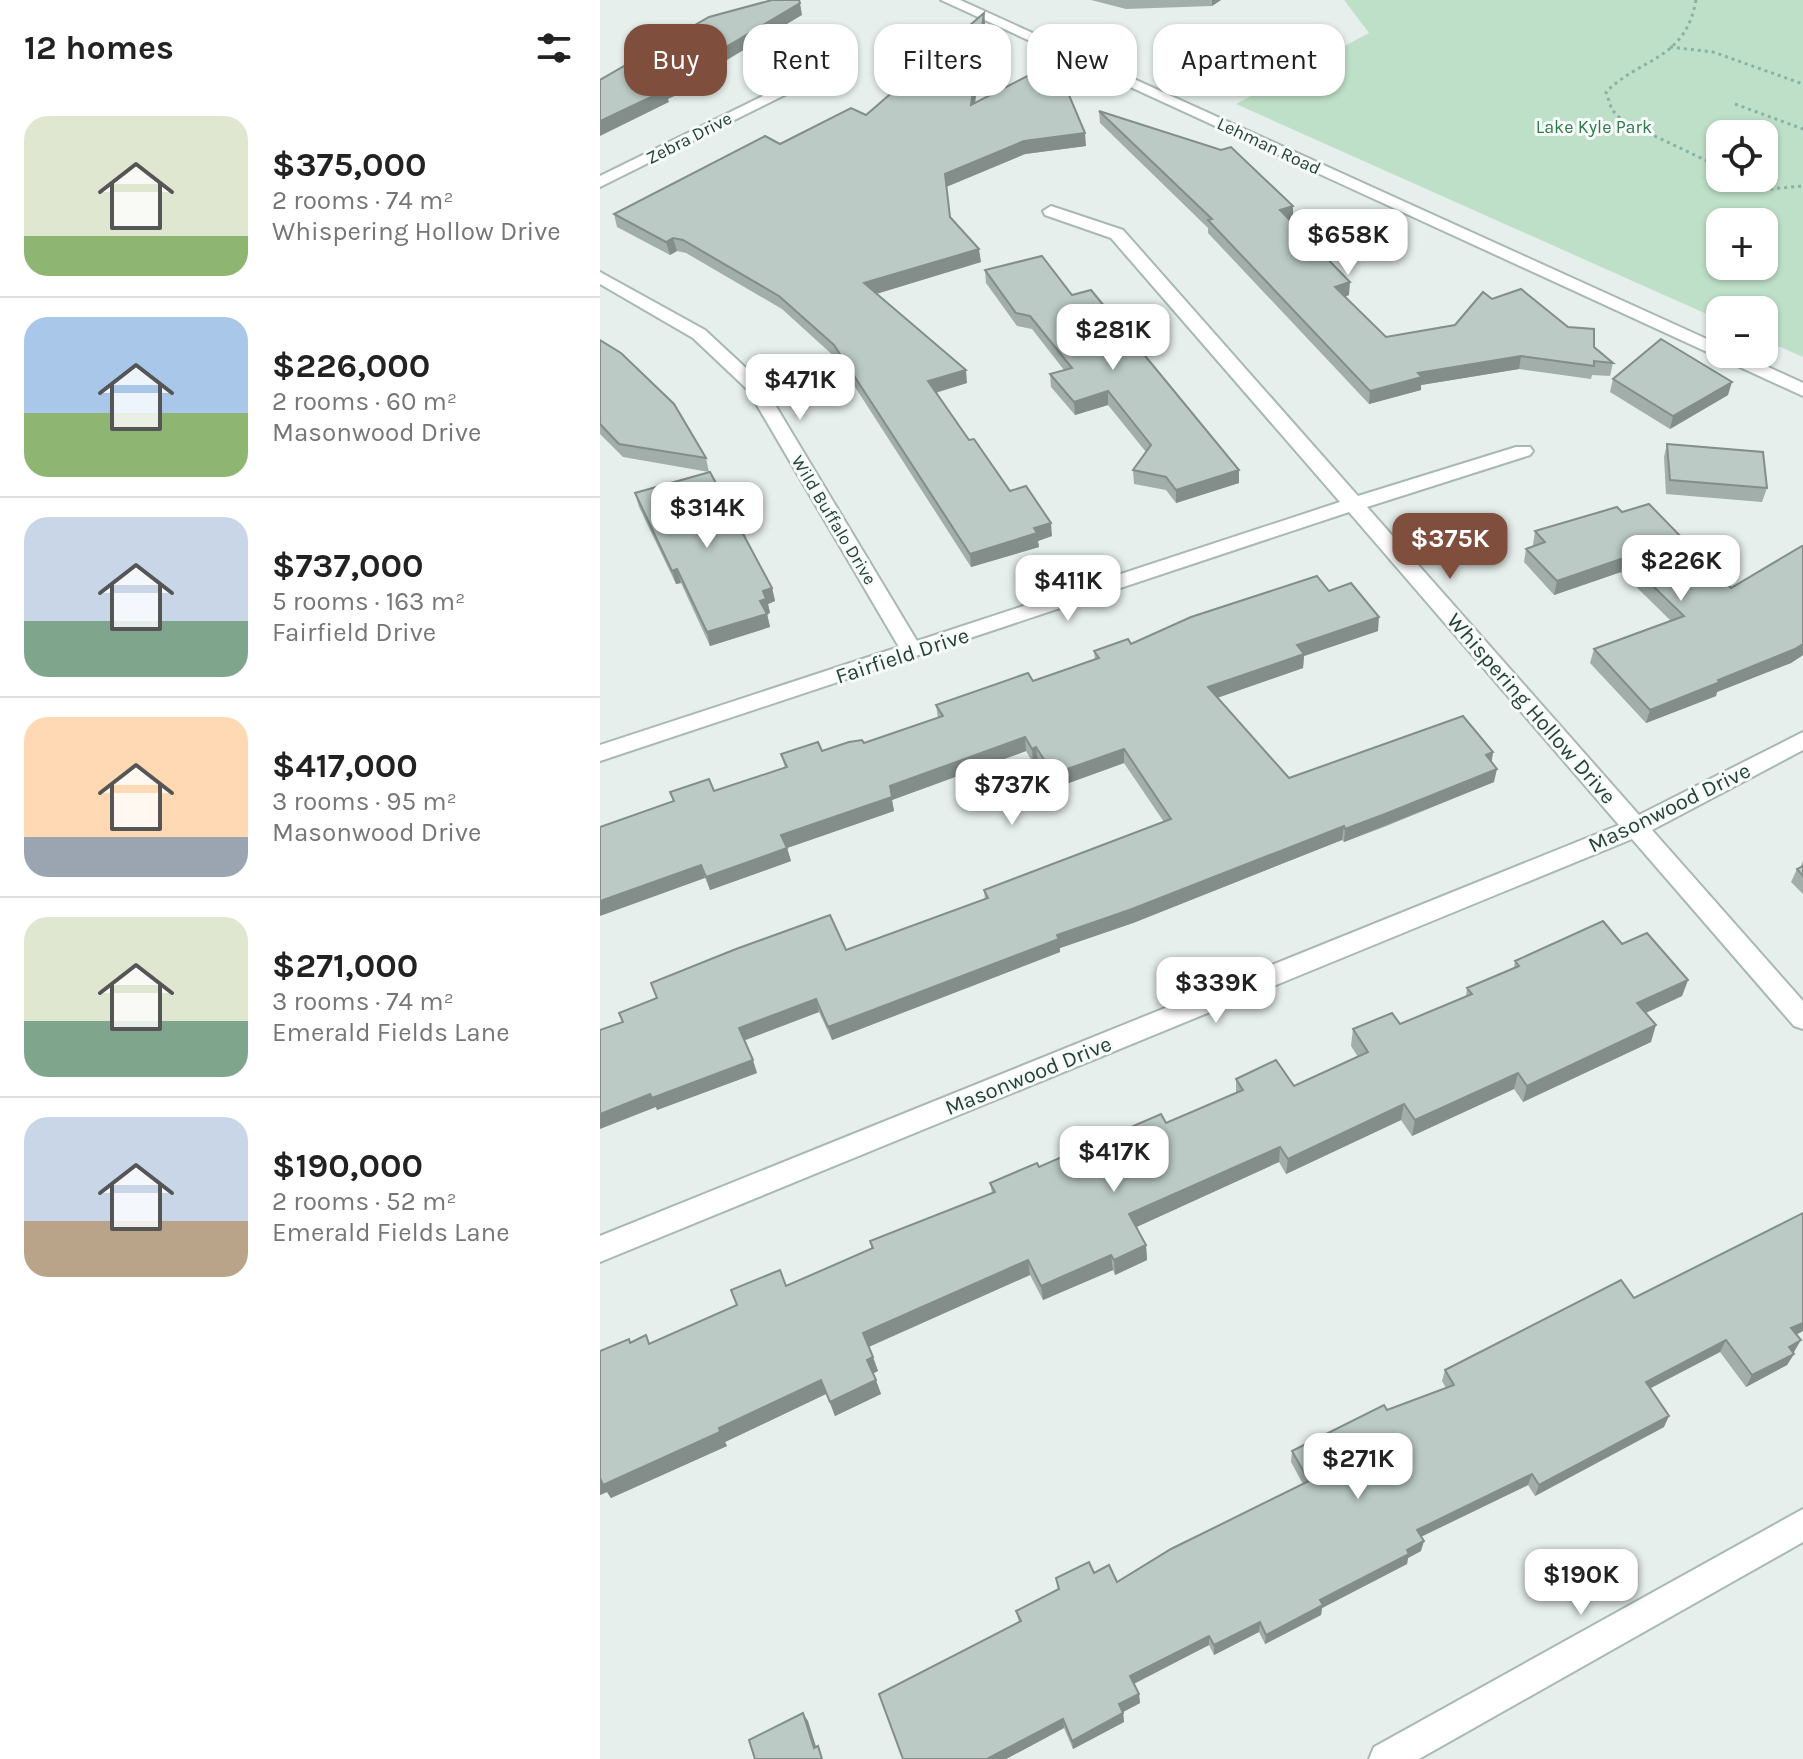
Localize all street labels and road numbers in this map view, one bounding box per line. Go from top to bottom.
street label: Zebra Drive [642,107,736,169]
street label: Lehman Road [1214,112,1324,180]
street label: Wild Buffalo Drive [787,451,881,589]
street label: Whispering Hollow Drive [1441,608,1621,809]
street label: Fairfield Drive [832,622,972,690]
street label: Masonwood Drive [1584,757,1755,858]
street label: Masonwood Drive [941,1031,1115,1121]

